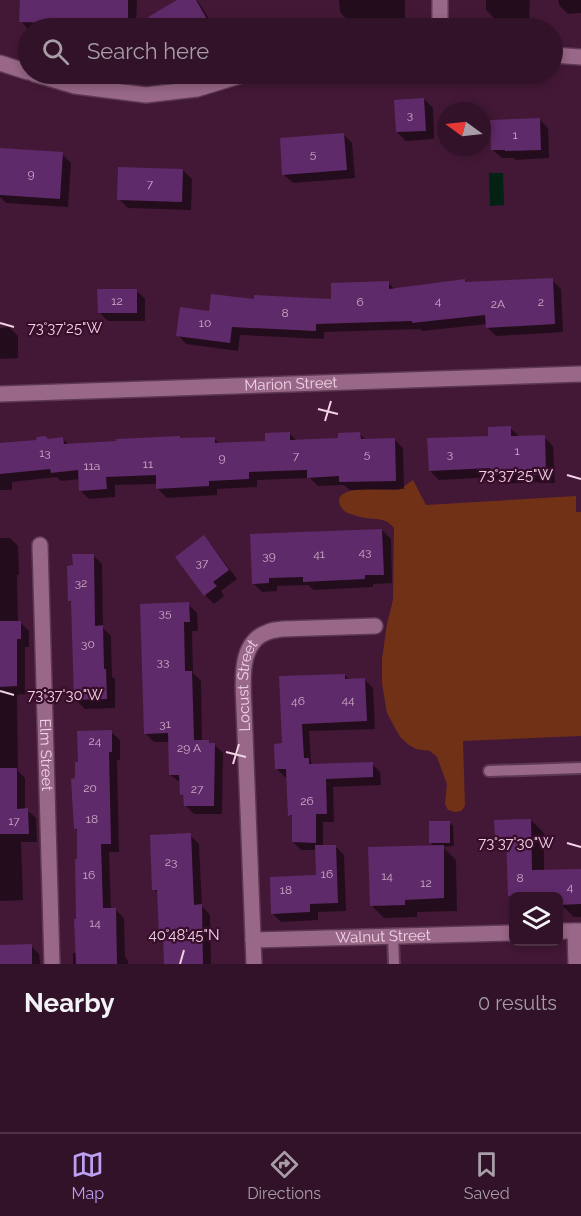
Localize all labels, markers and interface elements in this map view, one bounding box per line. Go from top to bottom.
search box [18,18,563,84]
icon: search [39,35,72,68]
text: Search here [87,38,209,64]
north arrow [437,102,491,156]
house number: 3 [407,108,413,122]
house number: 1 [512,128,518,142]
house number: 5 [310,147,317,161]
house number: 9 [27,167,35,181]
house number: 7 [147,177,154,191]
house number: 12 [111,294,123,308]
house number: 4 [435,294,442,308]
house number: 6 [356,295,364,309]
house number: 2 [538,295,544,309]
house number: 2A [491,297,505,311]
house number: 8 [281,306,289,320]
house number: 10 [199,316,211,330]
text: 73°37'25"W [28,319,102,337]
street label: Marion Street [244,373,338,395]
house number: 1 [514,444,520,458]
house number: 13 [39,446,51,460]
house number: 5 [364,447,371,461]
house number: 3 [447,447,453,461]
house number: 7 [293,449,300,463]
house number: 9 [218,451,226,465]
house number: 11 [143,457,153,471]
house number: 11a [84,459,100,473]
text: 73°37'25"W [479,466,553,484]
house number: 43 [359,545,371,559]
house number: 41 [313,547,325,561]
house number: 39 [262,549,276,563]
house number: 37 [196,556,209,570]
house number: 32 [75,576,87,590]
house number: 35 [159,606,172,620]
street label: Locust Street [234,636,261,732]
house number: 30 [81,637,95,651]
house number: 33 [157,655,169,669]
text: 73°37'30"W [27,686,103,704]
house number: 44 [341,693,355,707]
house number: 46 [291,694,305,708]
house number: 31 [159,717,171,731]
street label: Elm Street [36,718,56,791]
house number: 24 [89,734,102,748]
house number: 29 A [177,741,201,755]
house number: 20 [83,781,97,795]
house number: 27 [191,782,204,796]
house number: 26 [300,794,314,808]
house number: 18 [86,812,98,826]
house number: 17 [8,814,20,828]
text: 73°37'30"W [478,834,554,852]
house number: 23 [165,855,177,869]
house number: 16 [321,867,333,881]
house number: 16 [83,868,95,882]
house number: 14 [381,869,393,883]
house number: 8 [516,871,524,885]
house number: 12 [420,876,432,890]
house number: 4 [567,880,574,894]
house number: 18 [280,883,292,897]
map controls [509,892,563,946]
button: layers [509,892,563,946]
house number: 14 [89,916,101,930]
text: 40°48'45"N [149,926,220,944]
street label: Walnut Street [335,926,431,947]
text: Nearby [24,988,114,1018]
text: 0 results [478,991,557,1015]
tab: Map [71,1148,104,1203]
tab: Directions [247,1148,321,1203]
tab: Saved [464,1148,510,1203]

